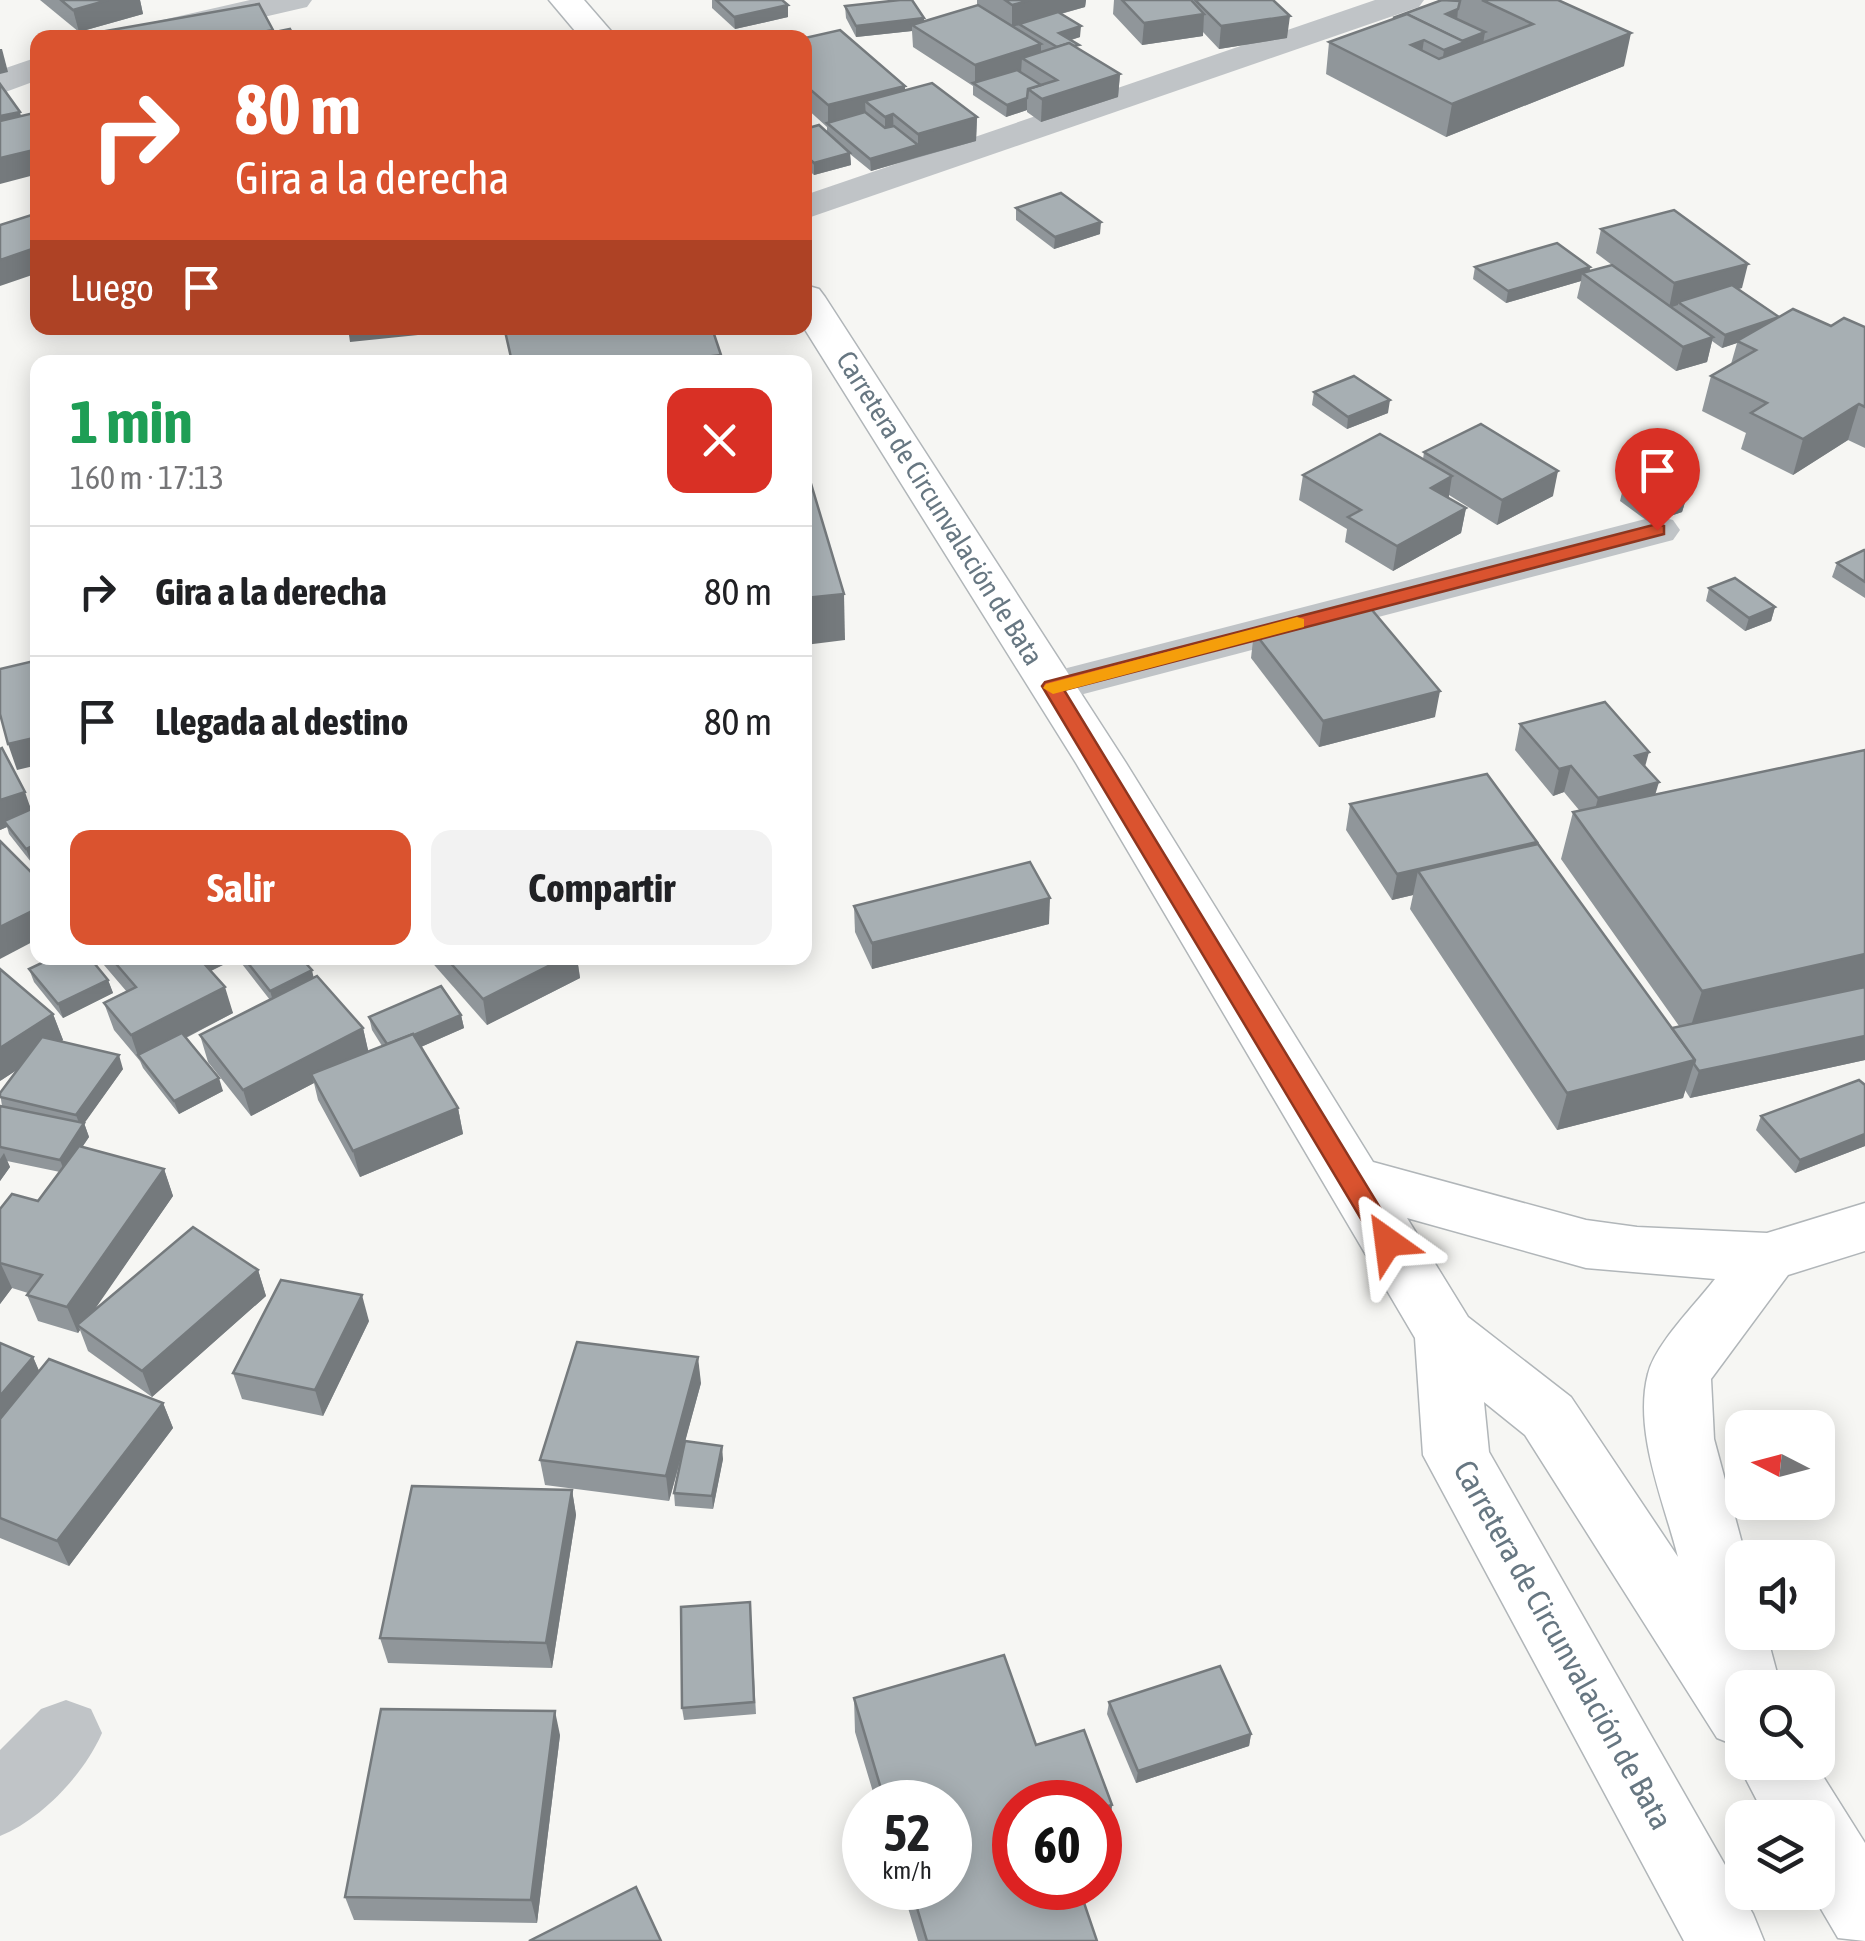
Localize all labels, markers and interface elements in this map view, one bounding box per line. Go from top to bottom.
text: 80 m [235,69,361,149]
icon: right [70,70,200,200]
text: Gira a la derecha [235,152,509,204]
icon: arrive [174,260,229,315]
text: Luego [70,266,154,309]
street label: Carretera de Circunvalación de Bata [830,345,1050,671]
text: 1 min [70,387,193,456]
button: close [667,388,772,493]
pin [1615,428,1700,531]
icon: arrive [1630,443,1685,498]
text: 160 m · 17:13 [70,459,224,496]
icon: right [70,564,125,619]
text: Gira a la derecha [155,570,387,613]
text: 80 m [704,570,772,613]
icon: arrive [70,694,125,749]
text: Llegada al destino [155,700,408,743]
text: 80 m [704,700,772,743]
button: Salir [70,830,411,945]
button: Compartir [431,830,772,945]
position arrow [1336,1190,1440,1294]
north arrow [1725,1410,1835,1520]
map controls [1725,1410,1835,1910]
street label: Carretera de Circunvalación de Bata [1446,1454,1680,1836]
button: sound [1725,1540,1835,1650]
button: search [1725,1670,1835,1780]
speed limit sign: 60 [992,1780,1122,1910]
button: layers [1725,1800,1835,1910]
text: 52 [883,1804,930,1862]
text: km/h [882,1856,932,1884]

